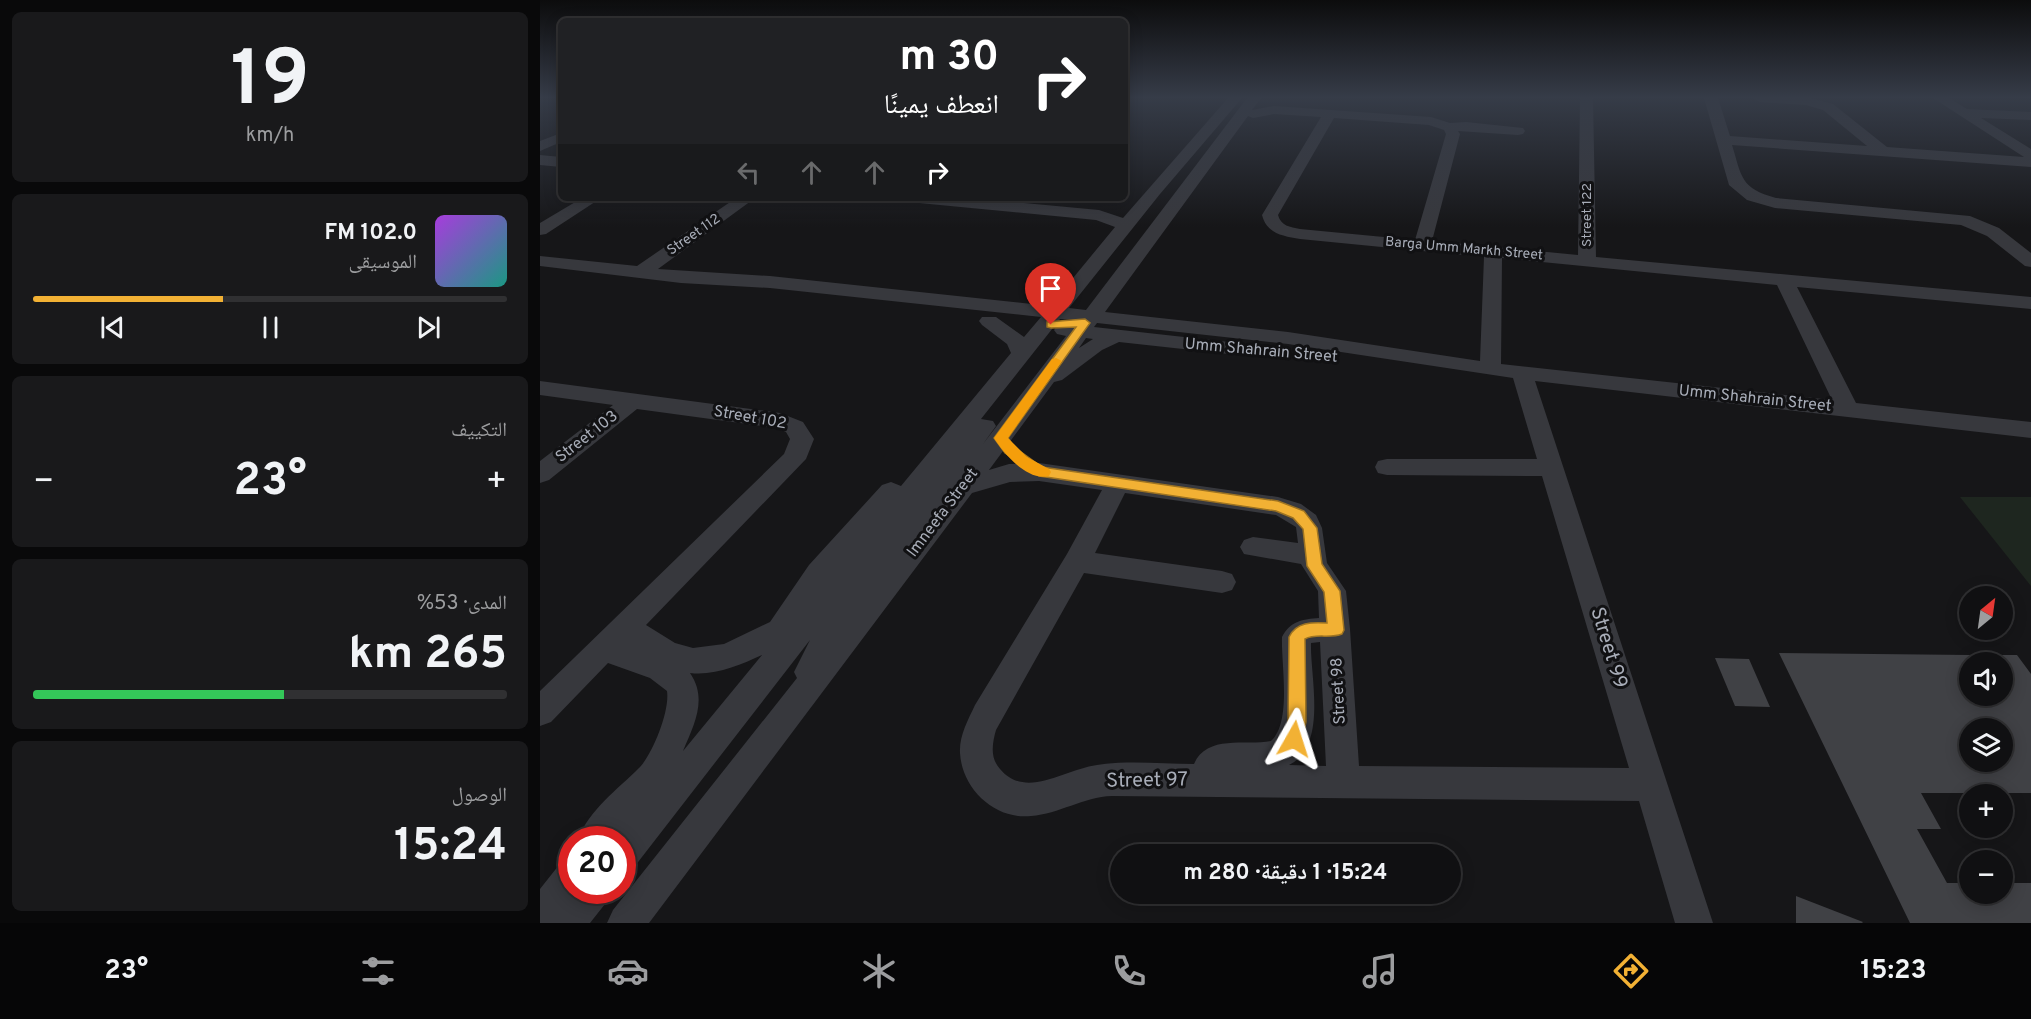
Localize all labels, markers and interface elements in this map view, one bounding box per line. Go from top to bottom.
text: 30 m [900,32,999,85]
text: 19 [230,34,310,133]
icon: right [1020,42,1098,120]
text: انعطف يمينًا [884,89,999,123]
text: km/h [246,123,294,149]
icon: left [732,156,765,189]
icon: ahead [795,156,828,189]
icon: ahead [858,156,891,189]
icon: right [921,156,954,189]
street label: Street 122 [1579,183,1596,247]
street label: Street 112 [664,211,724,259]
text: 102.0 FM [325,220,417,247]
street label: Barga Umm Markh Street [1384,234,1544,264]
text: الموسيقى [349,250,417,276]
pin [1025,263,1076,325]
icon: arrive [1034,272,1067,305]
icon: previous [96,311,129,344]
icon: pause [254,311,287,344]
icon: next [412,311,445,344]
street label: Umm Shahrain Street [1184,334,1338,368]
street label: Umm Shahrain Street [1678,381,1832,417]
street label: Street 102 [712,402,788,434]
street label: Street 103 [552,406,622,468]
text: التكييف [451,418,507,444]
text: 23° [233,454,307,511]
text: − [33,462,54,504]
text: + [486,462,507,504]
street label: Imneefa Street [903,465,983,561]
north arrow [1959,586,2013,640]
map controls [1959,586,2013,904]
text: المدى · 53% [417,591,507,617]
street label: Street 99 [1583,604,1633,692]
text: 265 km [348,627,507,684]
button: sound [1959,652,2013,706]
street label: Street 98 [1327,657,1351,725]
position arrow [1262,707,1326,771]
button: layers [1959,718,2013,772]
street label: Street 97 [1106,767,1188,795]
text: الوصول [452,783,507,809]
button: + [1959,784,2013,838]
text: 15:24 [394,819,507,876]
speed limit sign: 20 [558,826,636,904]
button: − [1959,850,2013,904]
text: 15:24 · 1 دقيقة · 280 m [1184,860,1387,887]
icon: filters [357,950,399,992]
icon: car [607,950,649,992]
icon: climate [858,950,900,992]
icon: phone [1108,950,1150,992]
icon: music [1359,950,1401,992]
icon: directions [1610,950,1652,992]
text: 23° [104,954,148,988]
text: 15:23 [1860,954,1927,988]

